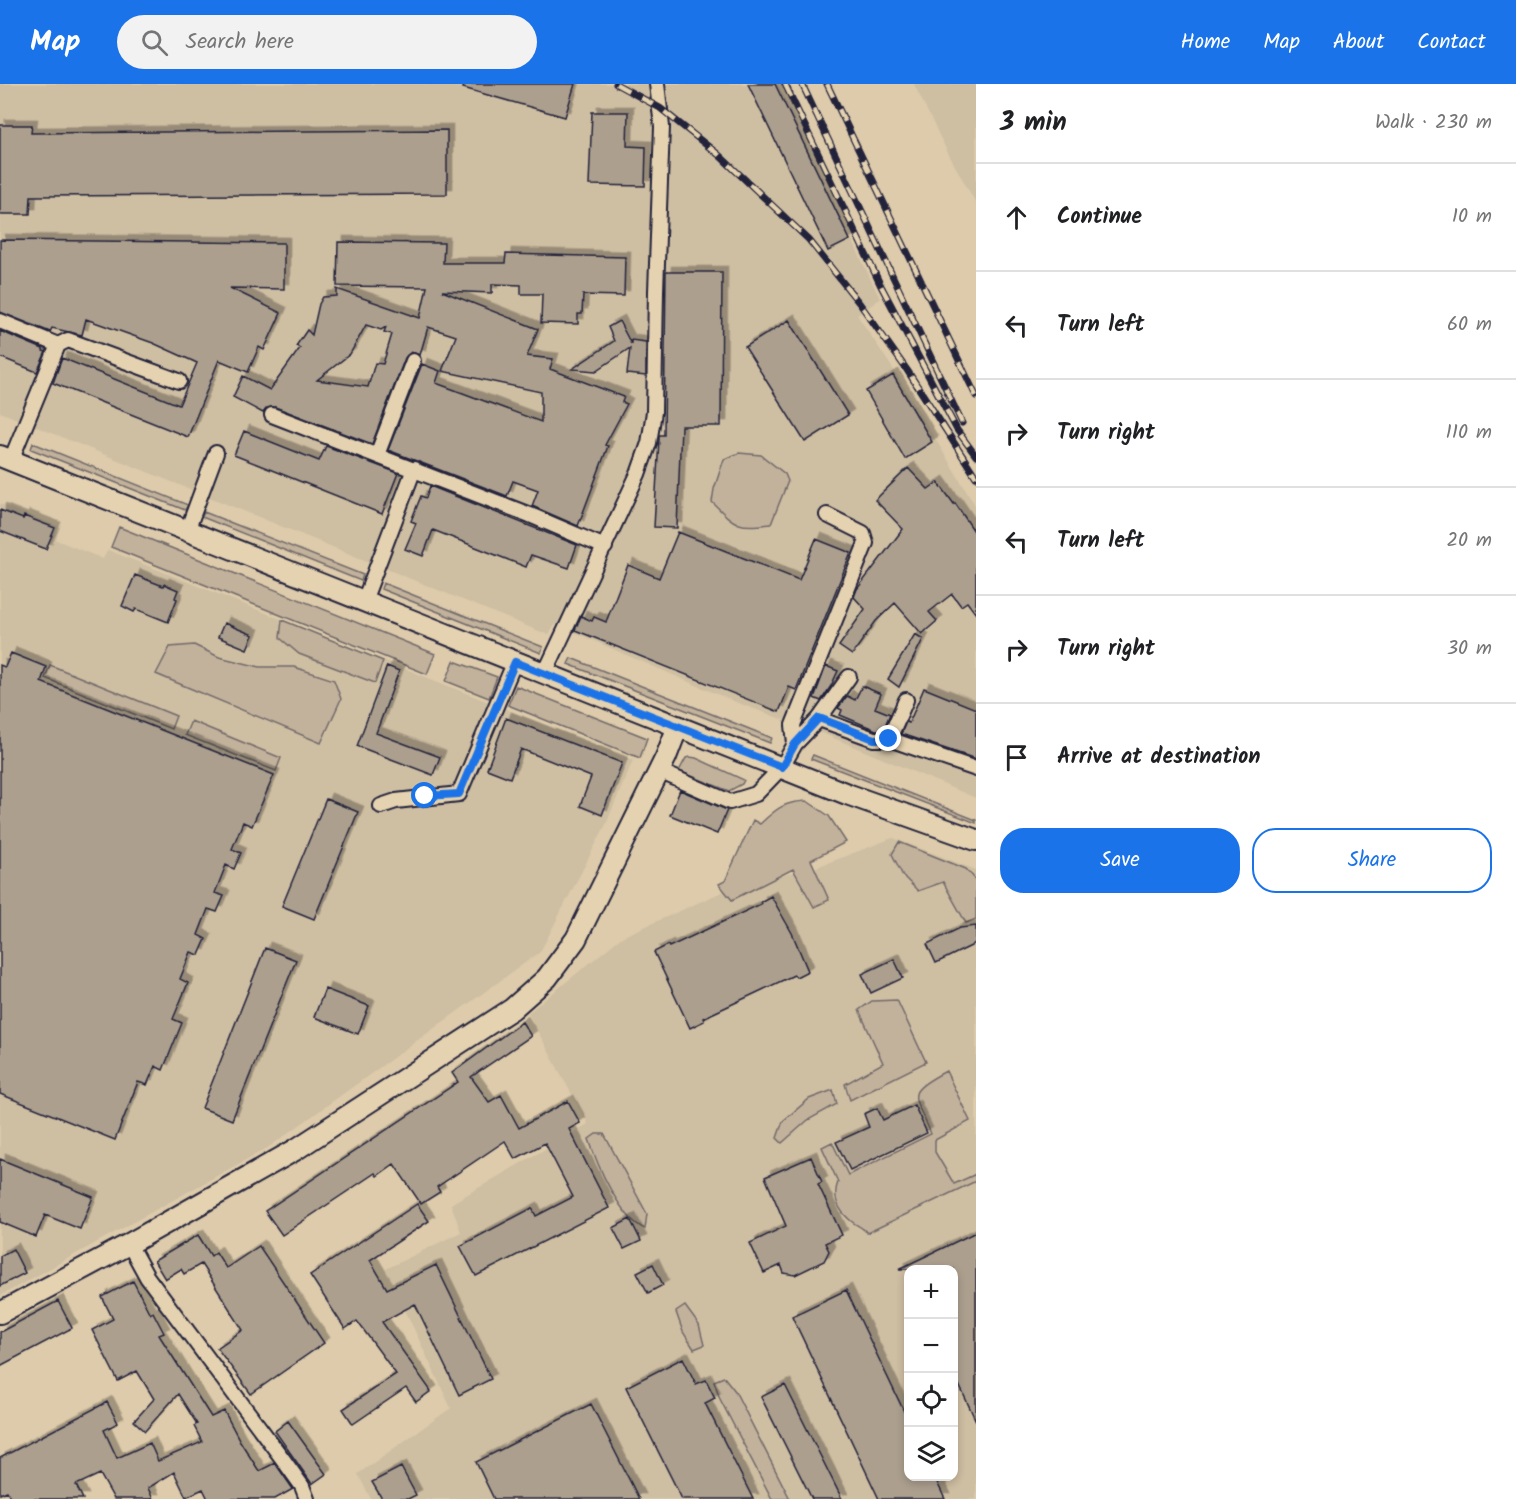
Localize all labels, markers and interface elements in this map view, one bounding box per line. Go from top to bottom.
search box [117,15,537,69]
text: Map [30,20,81,65]
text: Search here [186,25,294,60]
icon: search [138,26,171,59]
text: Home [1181,26,1230,59]
text: Map [1263,26,1300,59]
text: About [1333,26,1384,59]
text: Contact [1417,26,1486,59]
text: 3 min [1000,102,1067,144]
text: Walk · 230 m [1375,107,1492,139]
text: Continue [1057,200,1142,235]
icon: ahead [1000,201,1033,234]
text: 10 m [1452,201,1492,233]
text: Turn left [1057,308,1144,343]
icon: left [1000,309,1033,342]
text: 60 m [1447,309,1492,341]
text: Turn right [1057,416,1155,451]
icon: right [1000,417,1033,450]
text: 110 m [1446,417,1492,449]
text: Turn left [1057,524,1144,559]
icon: left [1000,525,1033,558]
text: 20 m [1446,525,1492,557]
text: Turn right [1057,632,1155,667]
icon: right [1000,633,1033,666]
text: 30 m [1447,633,1492,665]
route end [875,725,901,751]
text: Arrive at destination [1057,740,1260,775]
icon: arrive [1000,741,1033,774]
route start [411,782,437,808]
button: Save [1000,828,1240,893]
button: Share [1252,828,1492,893]
map controls [904,1265,958,1481]
button: + [904,1265,958,1319]
button: − [904,1319,958,1373]
button: locate [904,1373,958,1427]
button: layers [904,1427,958,1481]

